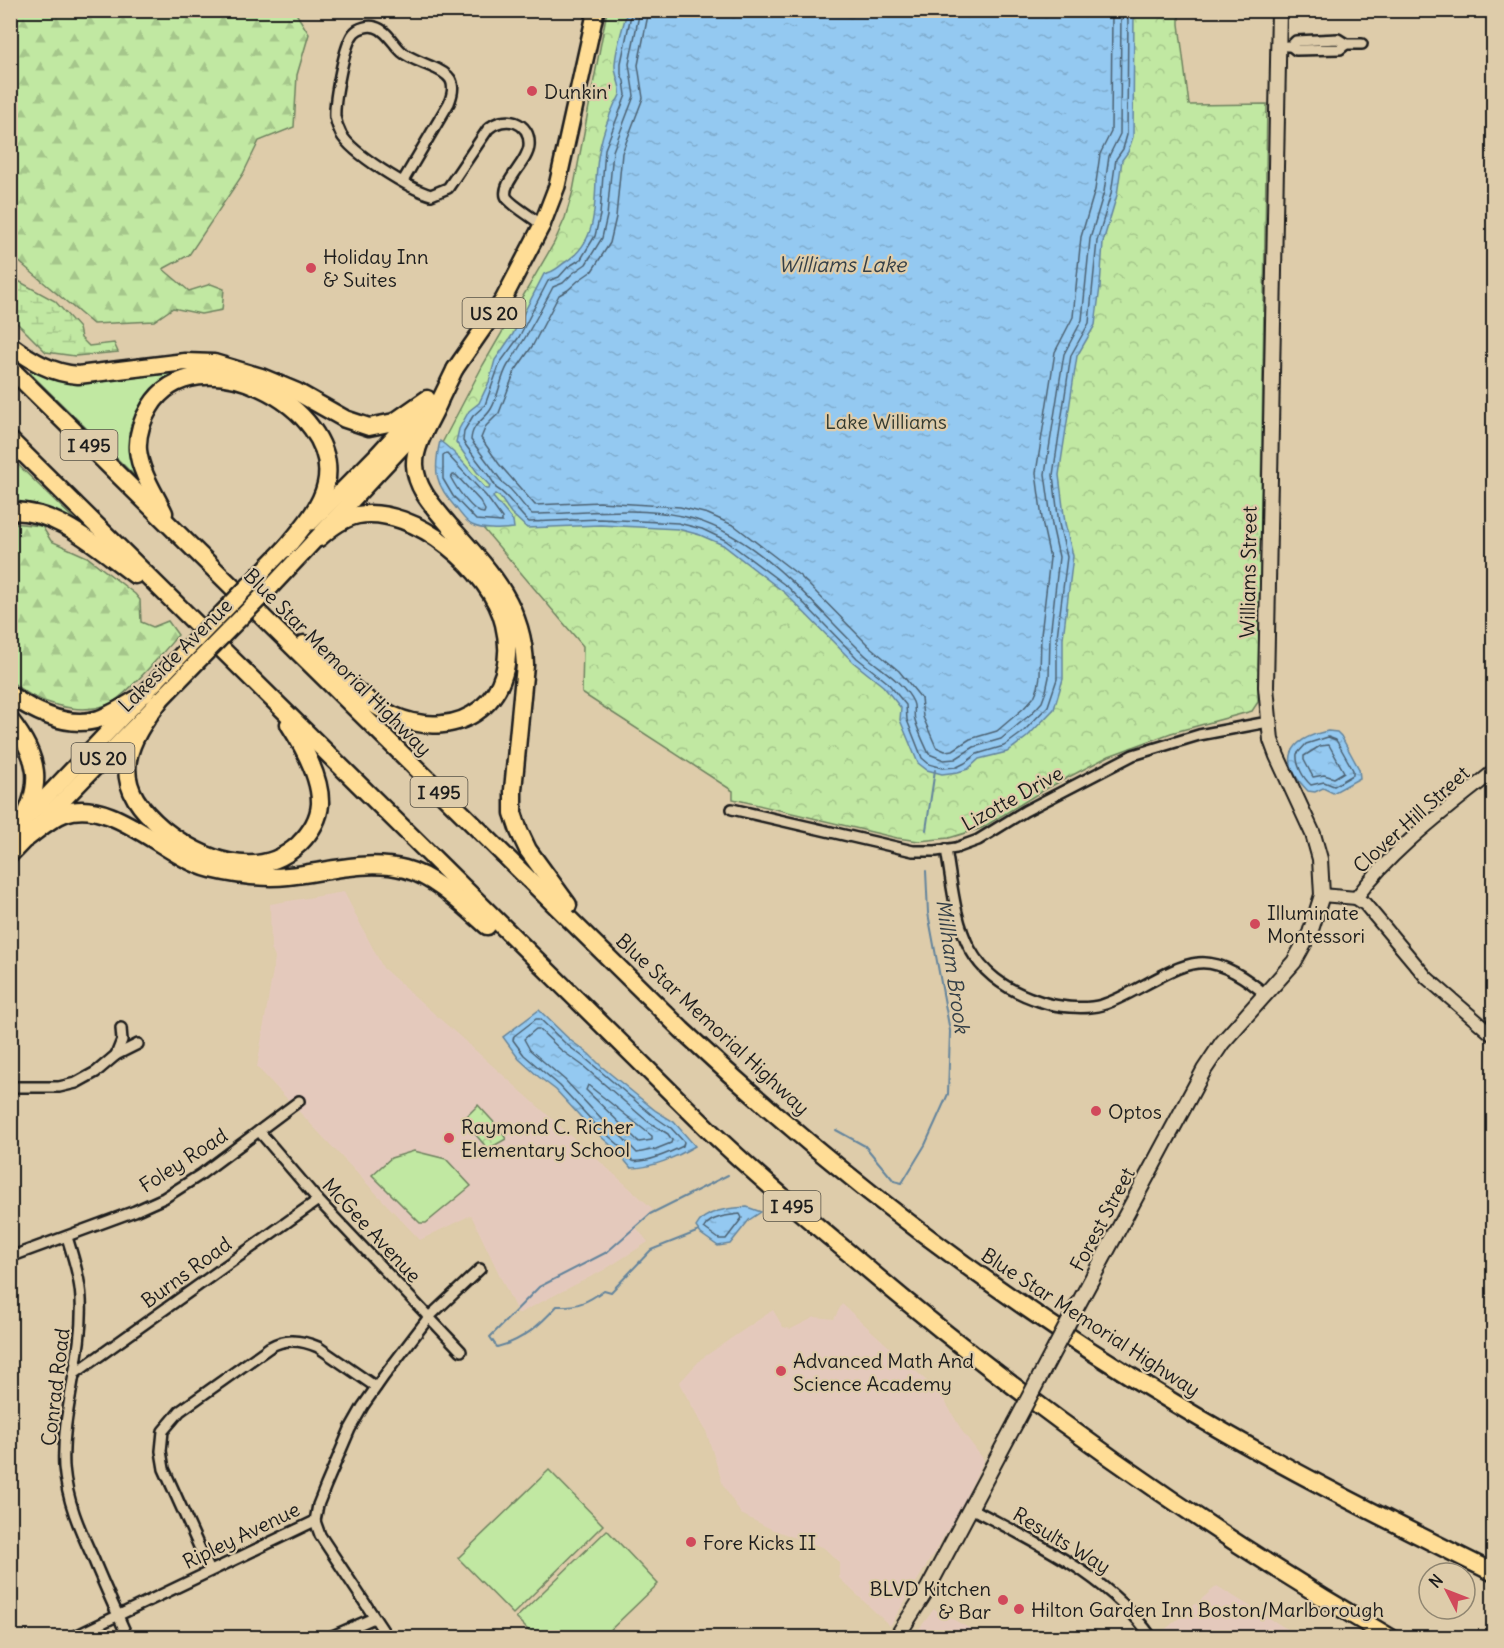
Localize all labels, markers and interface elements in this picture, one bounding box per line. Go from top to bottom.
place label: Dunkin' [544,79,611,104]
marker: Dunkin' [525,84,539,98]
place label: Holiday Inn & Suites [323,244,429,292]
water label: Williams Lake [778,251,908,278]
marker: Holiday Inn & Suites [304,261,318,275]
road number: US 20 [462,298,526,328]
park label: Lake Williams [825,409,947,434]
road number: I 495 [60,430,118,460]
street label: Williams Street [1234,505,1262,638]
street label: Blue Star Memorial Highway [239,563,437,761]
street label: Lakeside Avenue [113,593,237,717]
road number: US 20 [72,743,134,773]
street label: Lizotte Drive [957,760,1067,836]
street label: Clover Hill Street [1348,760,1475,878]
road number: I 495 [410,777,468,807]
water label: Millham Brook [930,897,976,1036]
place label: Illuminate Montessori [1267,900,1365,948]
marker: Illuminate Montessori [1248,917,1262,931]
street label: Blue Star Memorial Highway [611,928,815,1120]
place label: Optos [1108,1099,1162,1124]
marker: Optos [1089,1104,1103,1118]
place label: Raymond C. Richer Elementary School [461,1114,633,1162]
street label: Foley Road [134,1122,232,1198]
marker: Raymond C. Richer Elementary School [442,1131,456,1145]
street label: Forest Street [1064,1163,1140,1275]
street label: McGee Avenue [317,1173,427,1287]
road number: I 495 [764,1191,820,1221]
street label: Burns Road [136,1231,236,1313]
street label: Blue Star Memorial Highway [977,1242,1205,1402]
street label: Conrad Road [35,1326,75,1447]
place label: Advanced Math And Science Academy [793,1348,974,1396]
marker: Advanced Math And Science Academy [774,1364,788,1378]
street label: Ripley Avenue [178,1496,304,1574]
street label: Results Way [1009,1501,1115,1579]
place label: Fore Kicks II [703,1530,816,1555]
marker: Fore Kicks II [684,1535,698,1549]
north arrow [1417,1561,1477,1621]
text: N [1425,1570,1447,1592]
place label: BLVD Kitchen & Bar [870,1576,991,1624]
marker: BLVD Kitchen & Bar [996,1593,1010,1607]
place label: Hilton Garden Inn Boston/Marlborough [1031,1597,1384,1622]
marker: Hilton Garden Inn Boston/Marlborough [1012,1602,1026,1616]

